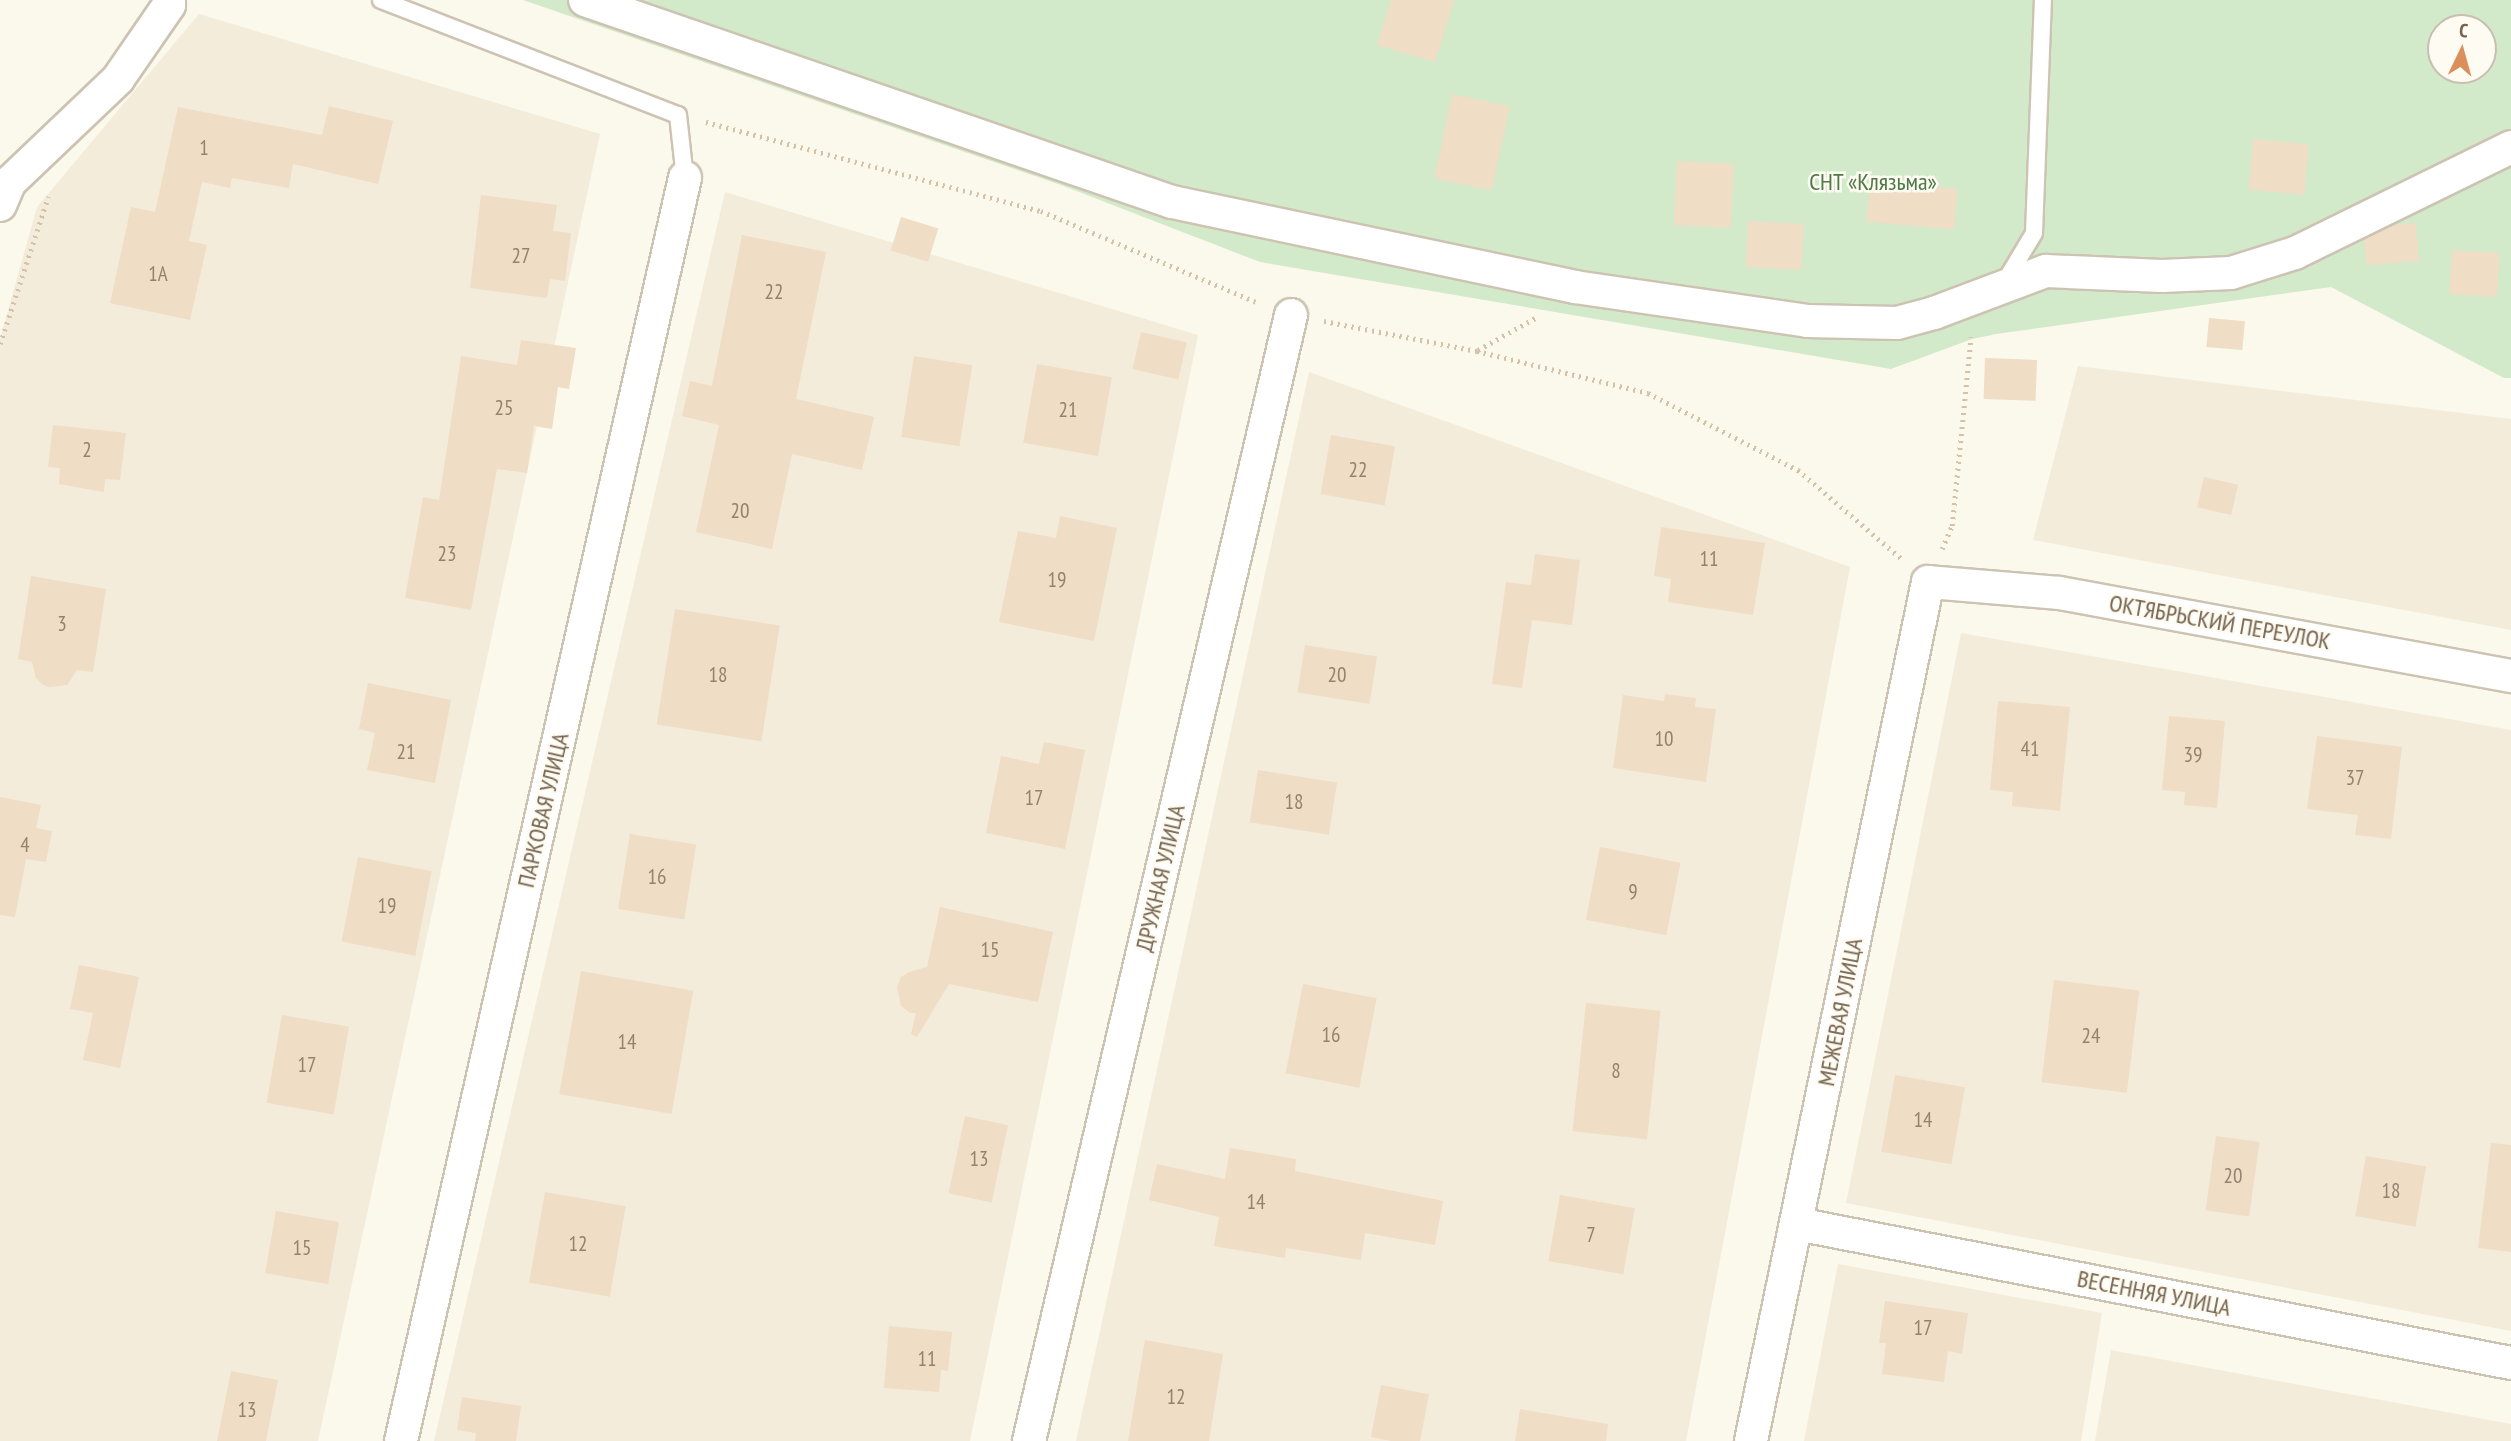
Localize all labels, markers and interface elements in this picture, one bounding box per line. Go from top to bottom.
north arrow [2427,14,2497,84]
text: С [2458,18,2469,42]
house number: 1 [199,135,209,161]
park label: СНТ «Клязьма» [1809,168,1937,196]
house number: 27 [512,243,530,269]
house number: 1А [148,261,168,287]
house number: 22 [765,279,783,305]
house number: 25 [495,395,513,421]
house number: 21 [1059,397,1077,423]
house number: 2 [82,437,92,463]
house number: 22 [1349,457,1367,483]
house number: 20 [731,498,749,524]
house number: 23 [438,541,456,567]
house number: 11 [1700,546,1718,572]
house number: 19 [1048,567,1066,593]
street label: ОКТЯБРЬСКИЙ ПЕРЕУЛОК [2107,588,2333,656]
house number: 3 [57,611,67,637]
house number: 18 [709,662,727,688]
house number: 20 [1328,662,1346,688]
house number: 10 [1655,726,1673,752]
street label: ПАРКОВАЯ УЛИЦА [511,730,575,890]
house number: 41 [2021,736,2039,762]
house number: 21 [397,739,415,765]
house number: 39 [2184,742,2202,768]
house number: 37 [2346,765,2364,791]
house number: 17 [1025,785,1043,811]
house number: 18 [1285,789,1303,815]
street label: ДРУЖНАЯ УЛИЦА [1129,802,1191,954]
house number: 4 [20,832,30,858]
house number: 16 [648,864,666,890]
house number: 9 [1628,879,1638,905]
house number: 19 [378,893,396,919]
street label: МЕЖЕВАЯ УЛИЦА [1811,935,1869,1089]
house number: 15 [981,937,999,963]
house number: 16 [1322,1022,1340,1048]
house number: 24 [2082,1023,2100,1049]
house number: 14 [618,1029,636,1055]
house number: 17 [298,1052,316,1078]
house number: 8 [1611,1058,1621,1084]
house number: 14 [1914,1107,1932,1133]
house number: 13 [970,1146,988,1172]
house number: 20 [2224,1163,2242,1189]
house number: 18 [2382,1178,2400,1204]
house number: 14 [1247,1189,1265,1215]
house number: 7 [1586,1222,1596,1248]
house number: 12 [569,1231,587,1257]
house number: 15 [293,1235,311,1261]
street label: ВЕСЕННЯЯ УЛИЦА [2075,1264,2233,1322]
house number: 17 [1914,1315,1932,1341]
house number: 11 [918,1346,936,1372]
house number: 12 [1167,1384,1185,1410]
house number: 13 [238,1397,256,1423]

